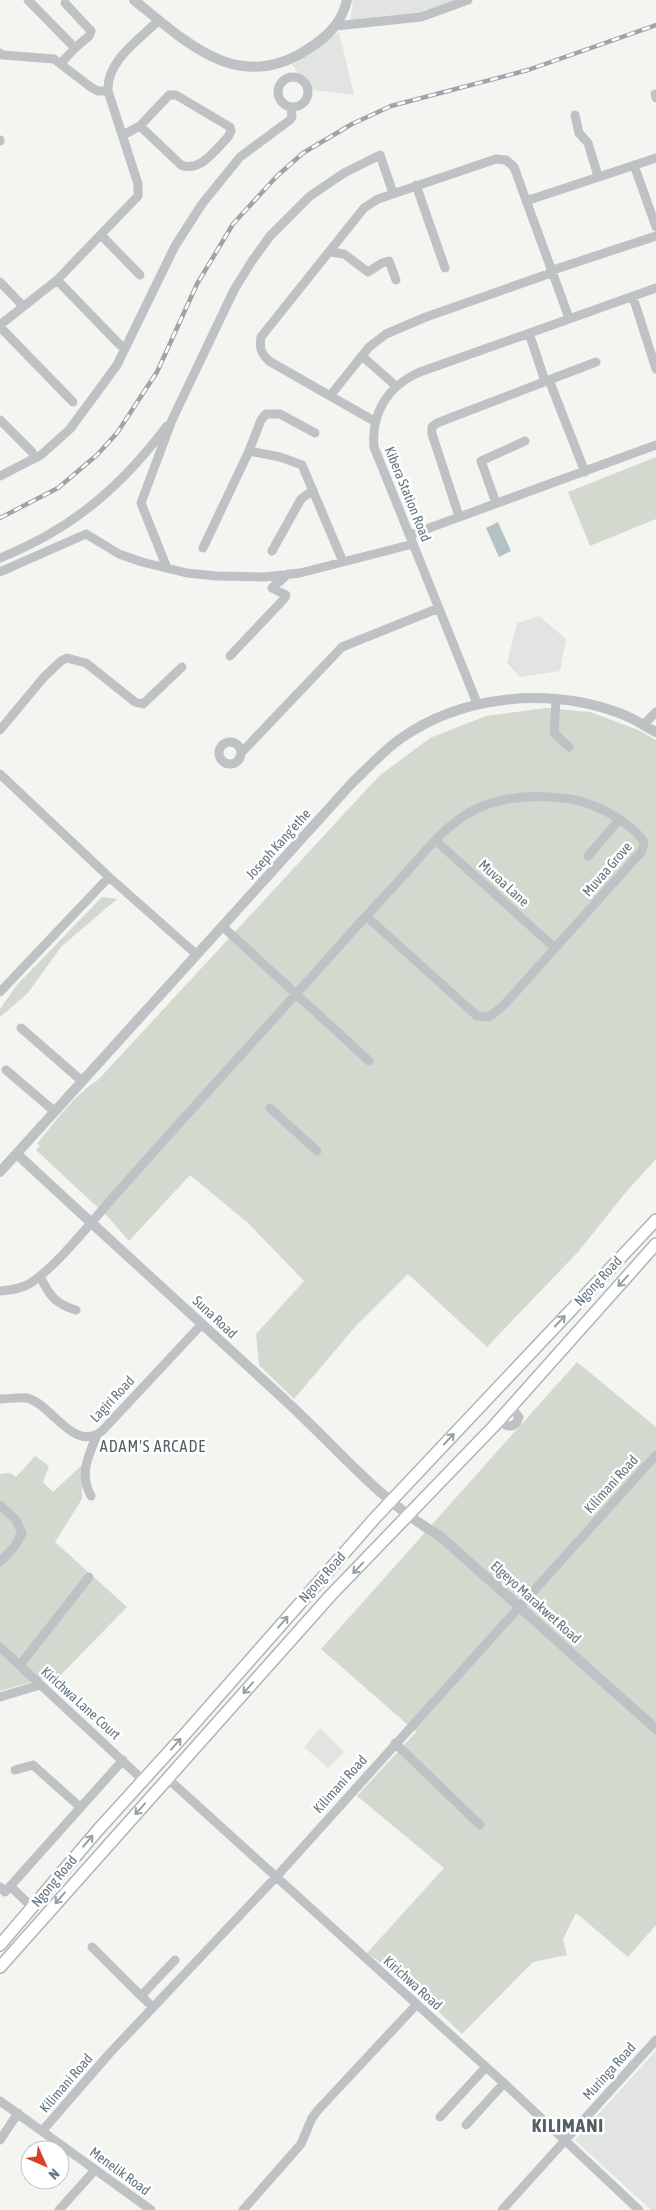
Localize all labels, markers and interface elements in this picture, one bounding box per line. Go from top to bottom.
street label: Kibera Station Road [382,444,434,544]
street label: Joseph Kang'ethe [242,806,314,882]
street label: Muvaa Grove [579,839,635,899]
street label: Muvaa Lane [476,856,532,910]
street label: Ngong Road [571,1253,625,1309]
one-way arrow [617,1274,629,1287]
street label: Suna Road [190,1293,240,1341]
one-way arrow [554,1315,566,1327]
street label: Lagiri Road [87,1373,137,1425]
one-way arrow [443,1433,455,1446]
district label: ADAM'S ARCADE [100,1437,206,1455]
street label: Kilimani Road [581,1452,641,1516]
street label: Ngong Road [295,1549,349,1605]
street label: Elgeyo Marakwet Road [488,1558,584,1646]
one-way arrow [352,1561,364,1574]
one-way arrow [277,1615,289,1628]
street label: Kirichwa Lane Court [38,1663,124,1743]
one-way arrow [242,1681,254,1694]
one-way arrow [170,1738,182,1751]
street label: Kilimani Road [310,1752,370,1816]
one-way arrow [134,1802,146,1815]
one-way arrow [82,1834,94,1847]
street label: Ngong Road [28,1852,80,1910]
one-way arrow [55,1892,66,1905]
street label: Kirichwa Road [381,1953,445,2013]
street label: Muringa Road [579,2039,639,2103]
street label: Kilimani Road [36,2050,96,2116]
district label: KILIMANI [532,2114,604,2136]
north arrow [20,2140,70,2190]
street label: Menelik Road [87,2144,153,2198]
text: N [46,2166,63,2183]

